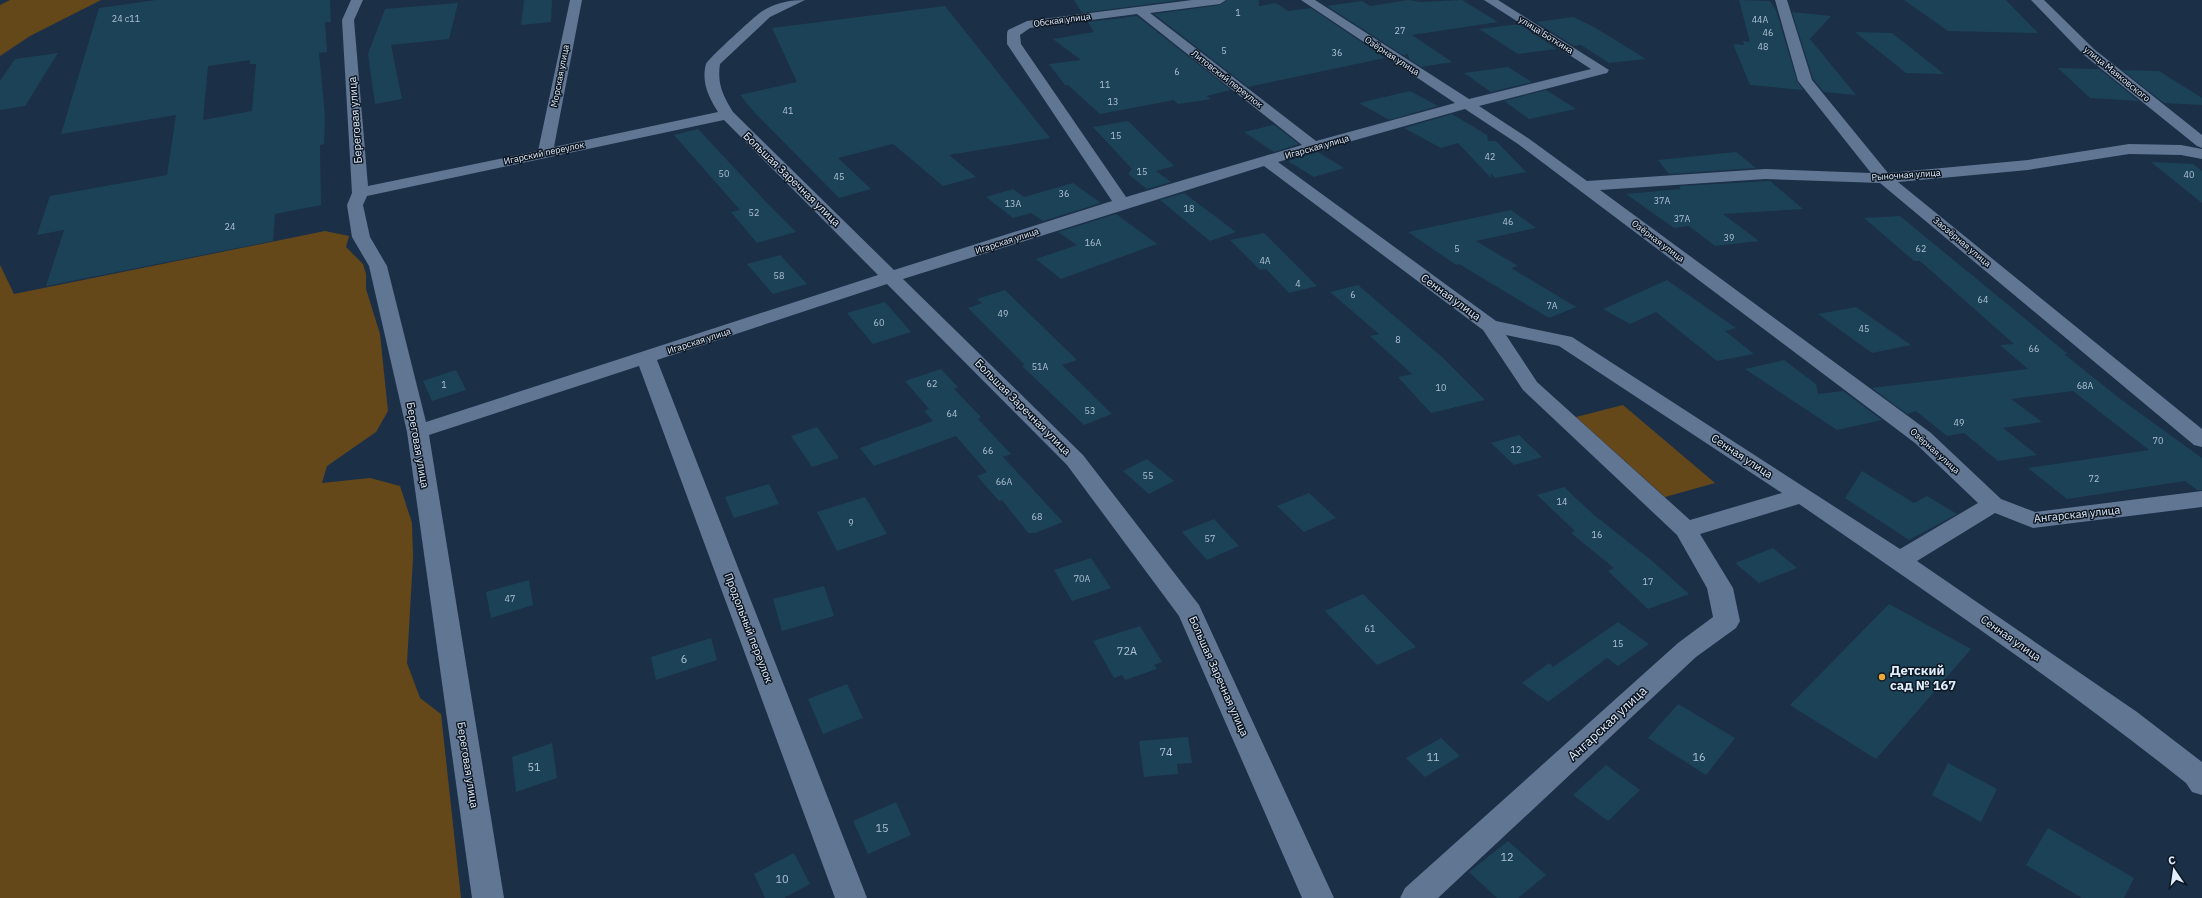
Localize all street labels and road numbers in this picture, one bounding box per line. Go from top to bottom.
street label: Обская улица [1033,10,1091,29]
street label: улица Боткина [1517,13,1576,56]
street label: Озёрная улица [1363,34,1422,77]
street label: Морская улица [548,43,571,108]
street label: улица Маяковского [2082,44,2153,104]
street label: Литовский переулок [1189,47,1265,110]
street label: Береговая улица [345,76,365,164]
street label: Большая Заречная улица [740,129,844,229]
street label: Игарская улица [1284,132,1350,161]
street label: Игарский переулок [503,139,585,166]
street label: Рыночная улица [1871,167,1941,182]
street label: Заозёрная улица [1931,214,1993,269]
street label: Озёрная улица [1630,217,1687,264]
street label: Игарская улица [974,225,1040,256]
street label: Сенная улица [1418,271,1484,323]
street label: Игарская улица [666,325,732,356]
street label: Большая Заречная улица [972,356,1074,458]
street label: Береговая улица [404,401,432,489]
street label: Озёрная улица [1908,425,1963,476]
street label: Сенная улица [1709,431,1776,481]
street label: Ангарская улица [2033,502,2121,525]
street label: Продольный переулок [722,571,776,685]
street label: Сенная улица [1978,612,2044,664]
street label: Большая Заречная улица [1186,614,1252,738]
street label: Ангарская улица [1564,682,1651,765]
street label: Береговая улица [454,721,482,809]

